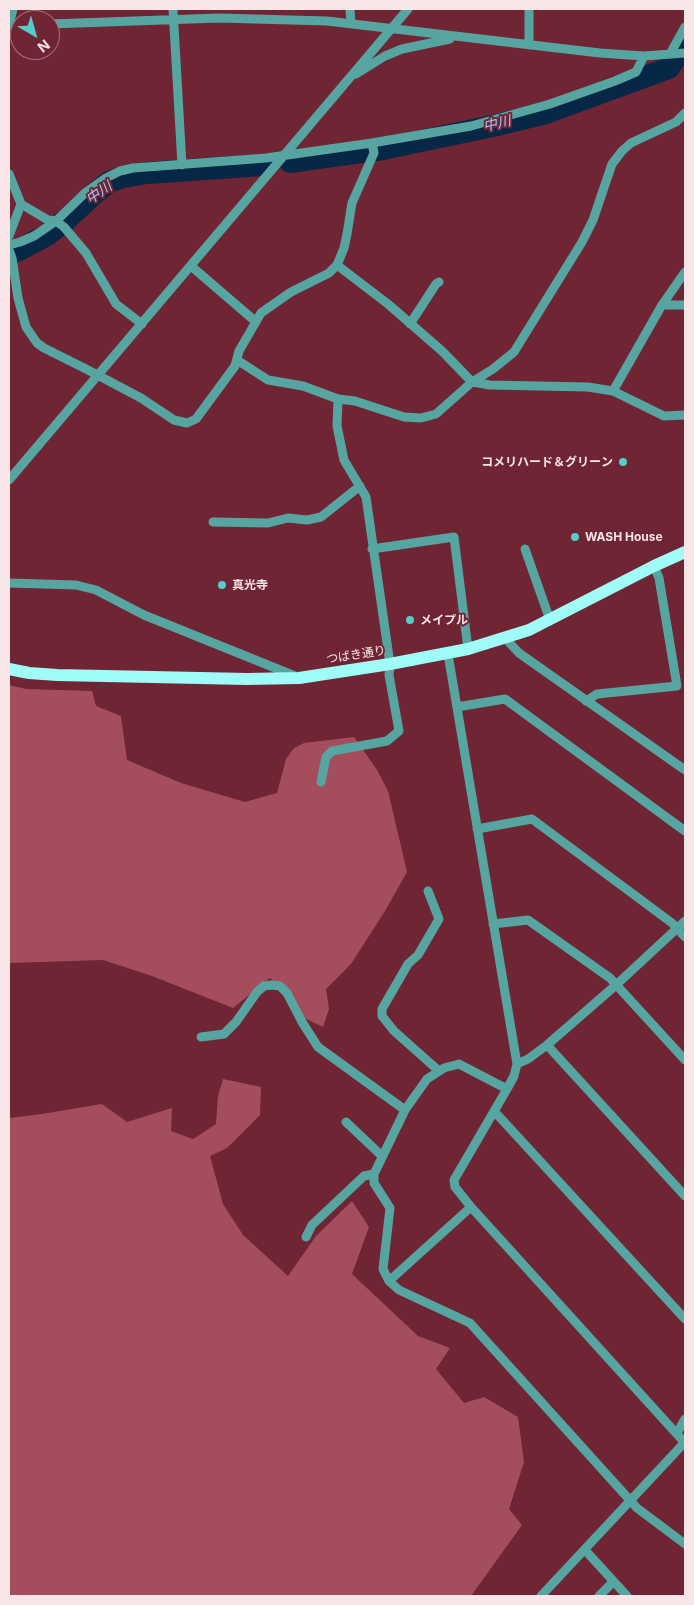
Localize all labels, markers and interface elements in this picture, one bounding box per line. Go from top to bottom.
north arrow [10,10,60,60]
text: N [34,36,53,56]
water label: 中川 [481,113,513,135]
water label: 中川 [83,178,115,208]
place label: コメリハード＆グリーン [481,455,613,469]
marker: コメリハード＆グリーン [617,456,629,468]
place label: WASH House [585,530,663,544]
marker: WASH House [569,531,581,543]
place label: 真光寺 [232,578,268,592]
marker: 真光寺 [216,579,228,591]
place label: メイプル [420,613,468,627]
marker: メイプル [404,614,416,626]
street label: つばき通り [325,643,387,667]

